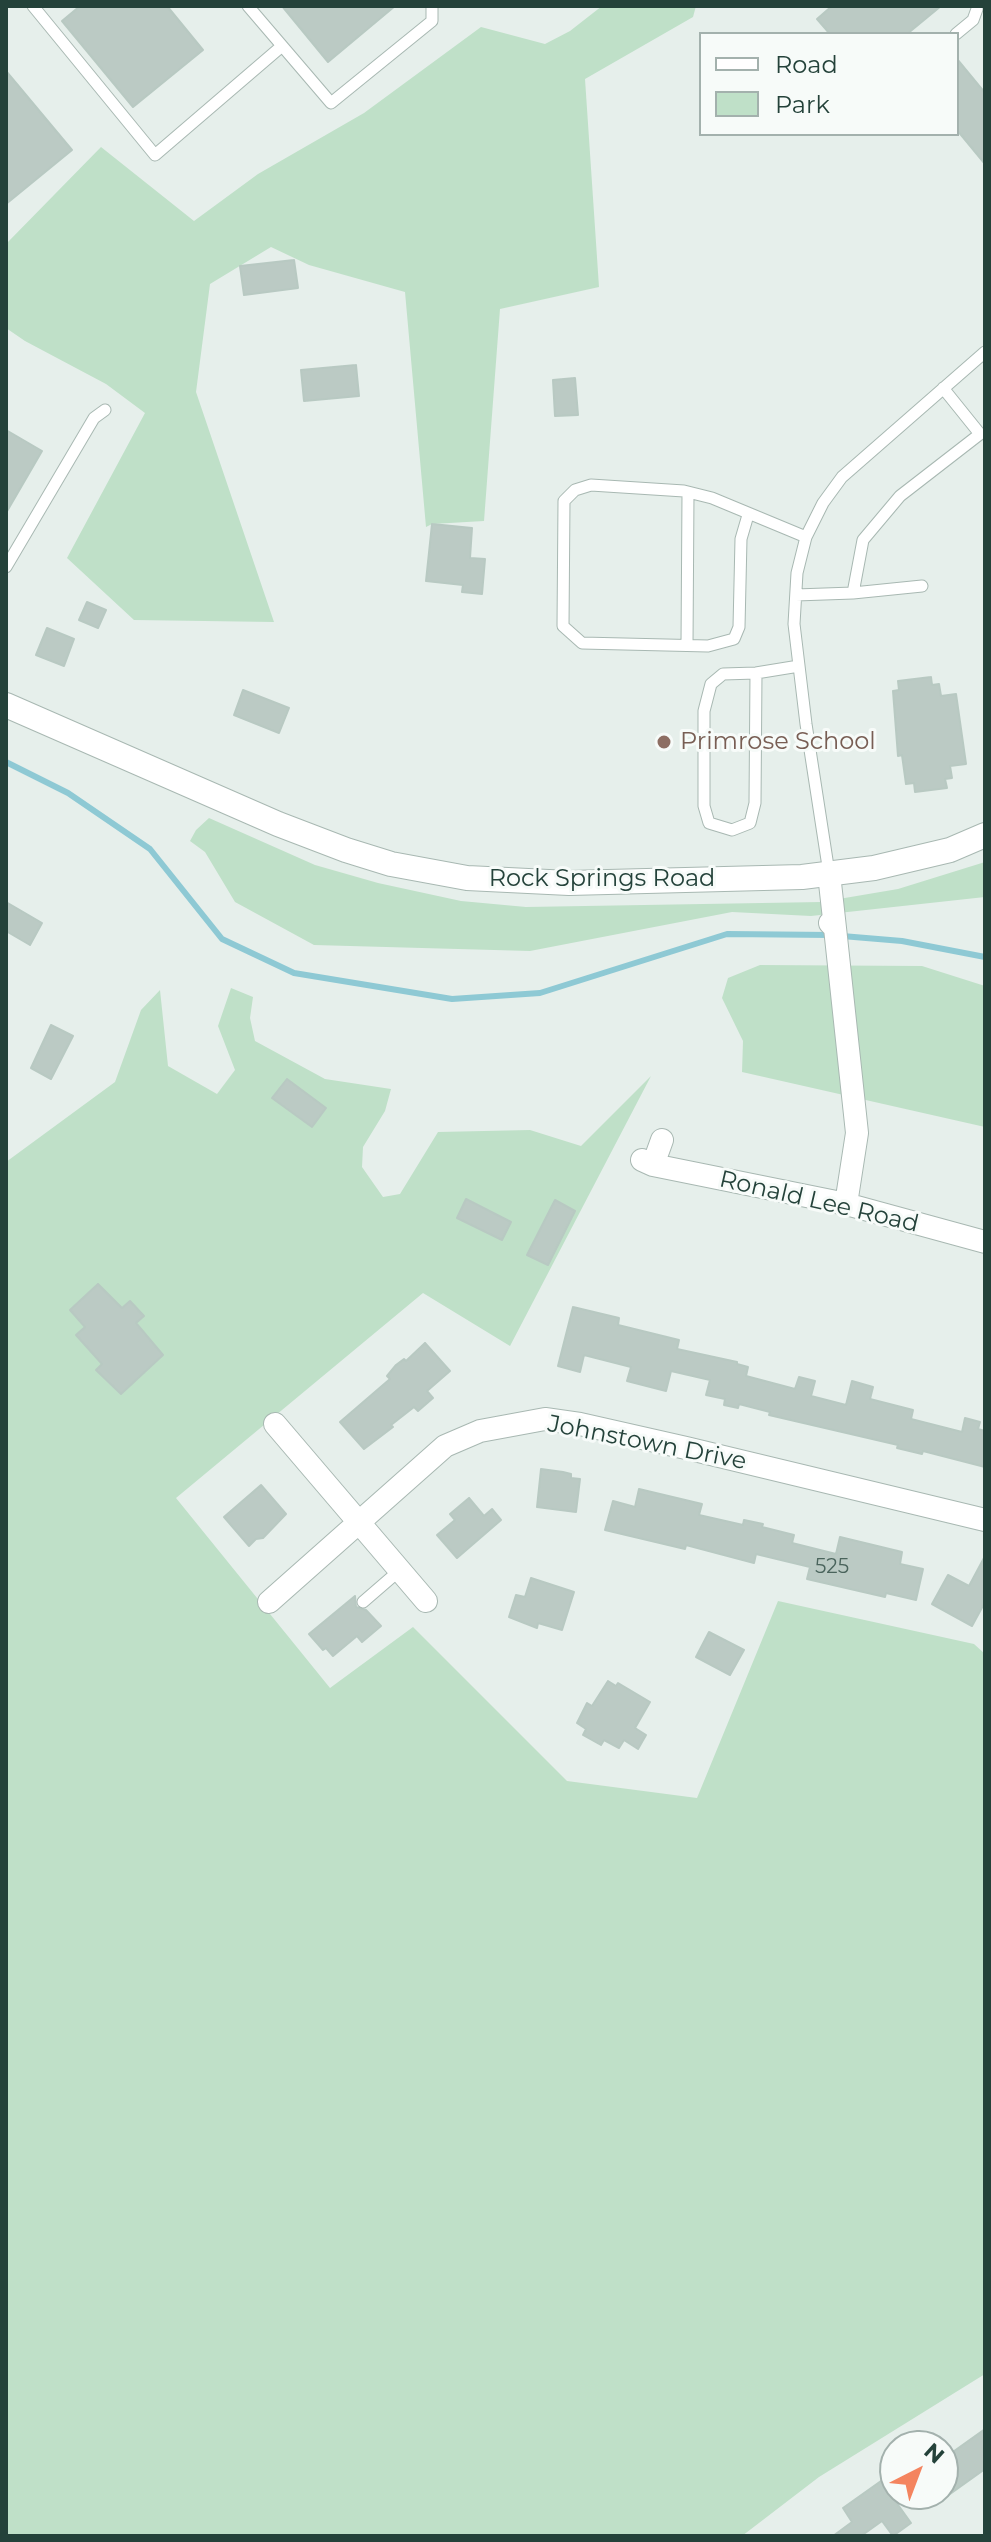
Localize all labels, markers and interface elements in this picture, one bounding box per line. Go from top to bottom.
legend [699,32,959,136]
text: Road [775,50,838,79]
text: Park [775,90,830,119]
place label: Primrose School [680,728,876,756]
marker: Primrose School [655,733,673,751]
street label: Rock Springs Road [489,865,715,893]
street label: Ronald Lee Road [716,1165,922,1239]
street label: Johnstown Drive [545,1410,749,1476]
house number: 525 [815,1555,849,1579]
north arrow [879,2430,959,2510]
text: N [918,2437,950,2469]

